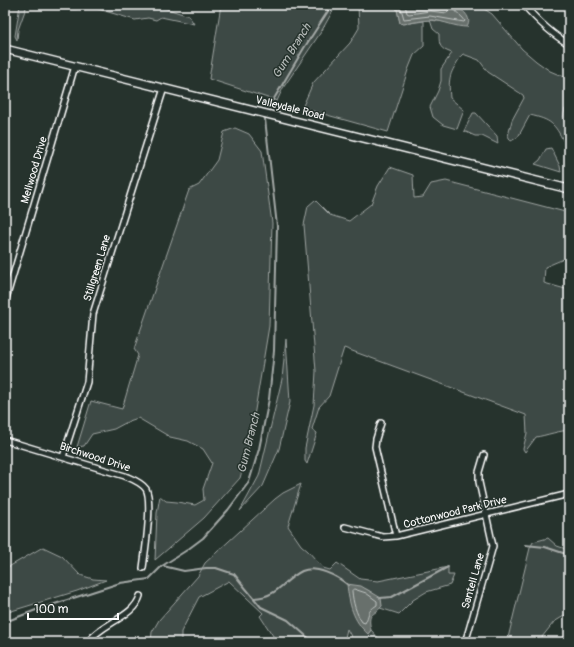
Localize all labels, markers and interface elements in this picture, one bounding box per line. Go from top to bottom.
water label: Gum Branch [269,20,315,81]
street label: Valleydale Road [254,93,326,123]
street label: Mellwood Drive [18,134,50,205]
street label: Stillgreen Lane [81,232,113,303]
water label: Gum Branch [234,410,264,475]
street label: Birchwood Drive [58,439,132,475]
street label: Cottonwood Park Drive [402,493,508,531]
street label: Santell Lane [459,551,487,610]
scale bar [28,595,118,621]
text: 100 m [34,602,69,617]

